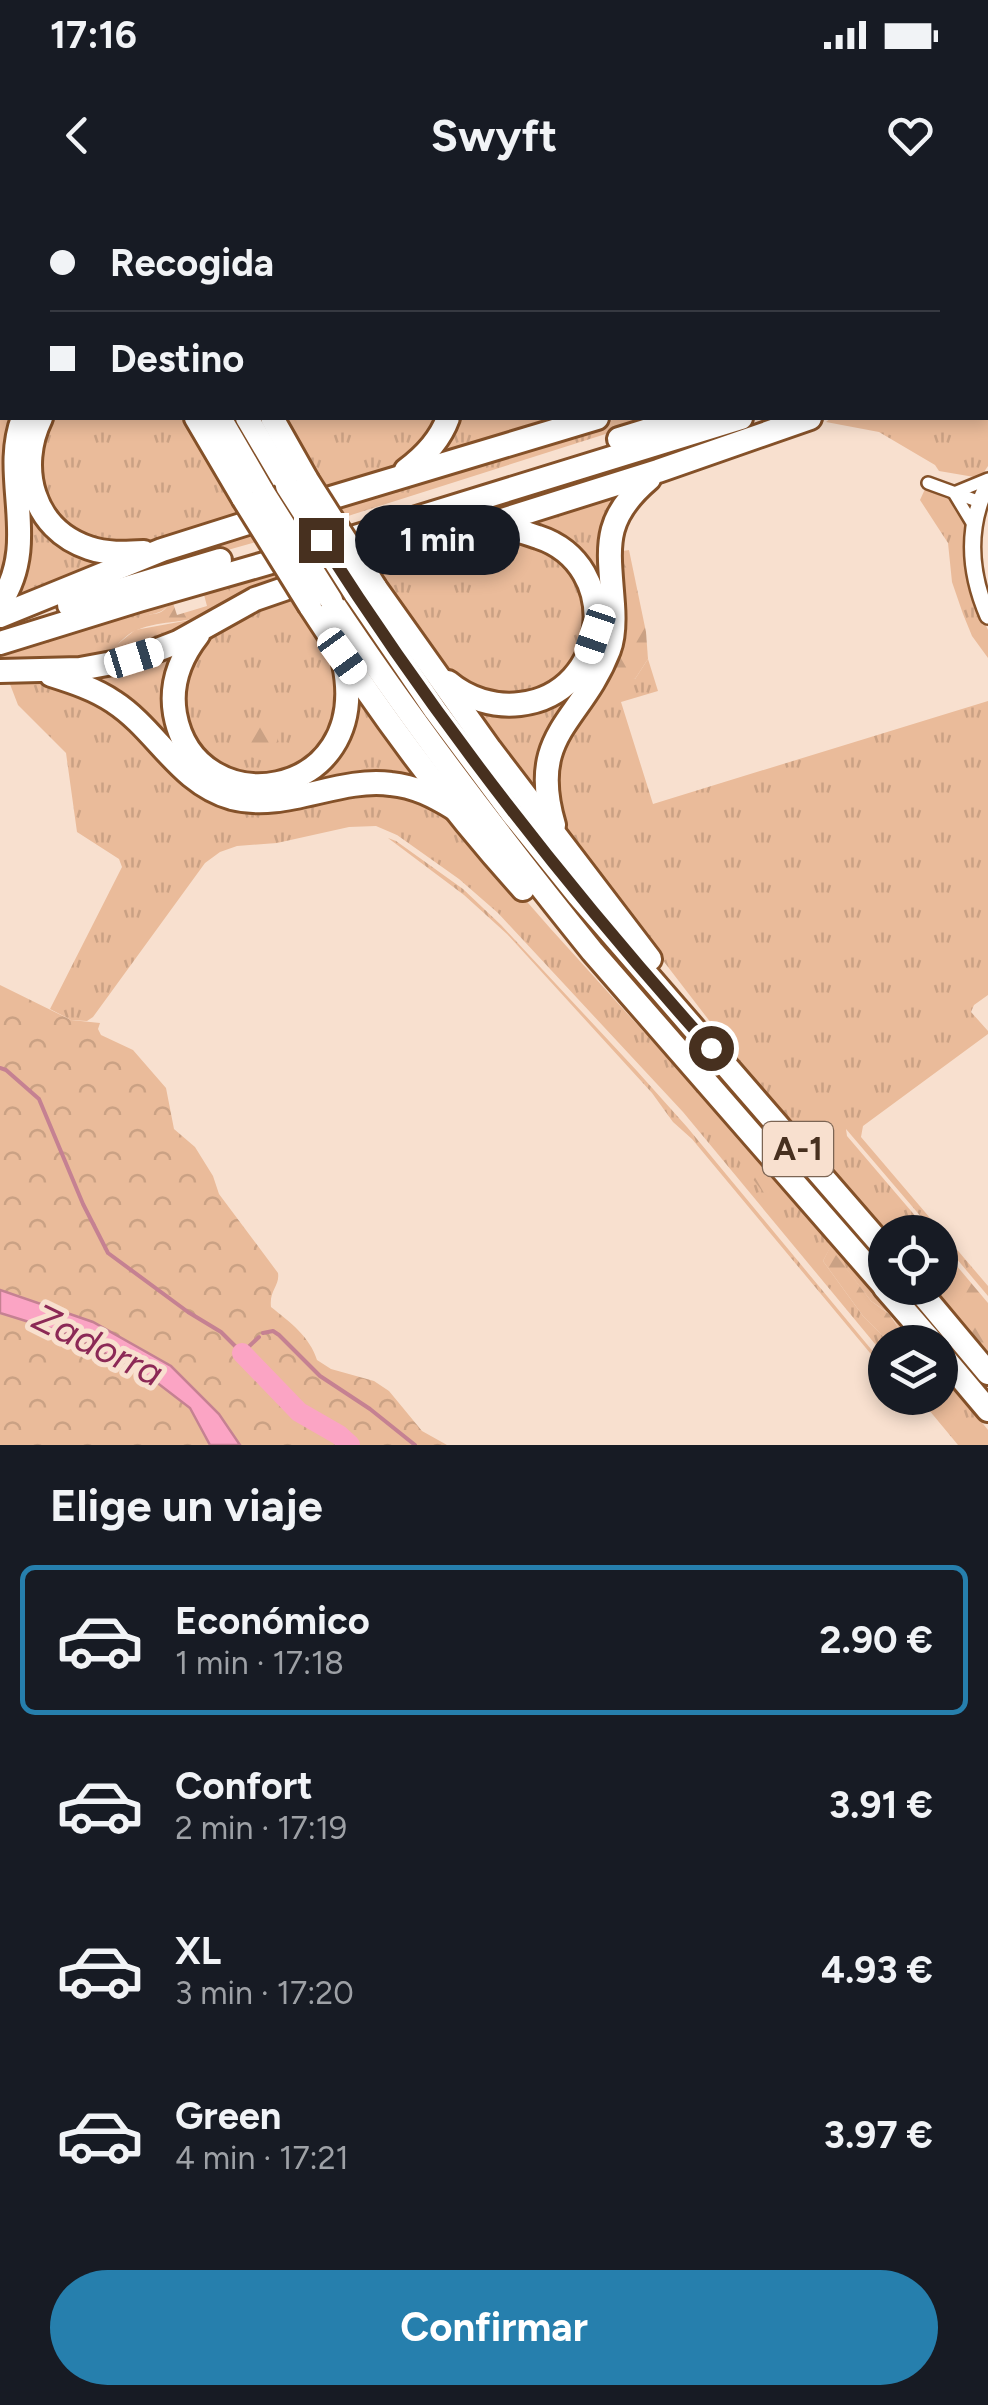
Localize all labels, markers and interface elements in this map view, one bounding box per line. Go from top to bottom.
text: 17:16 [50,12,137,58]
icon: back [50,108,105,163]
text: Swyft [431,108,557,162]
icon: heart [883,108,938,163]
text: Recogida [110,240,274,286]
text: Destino [110,336,244,382]
callout: 1 min [356,505,521,575]
route end [299,518,344,563]
text: 1 min [400,521,475,559]
car [571,601,619,667]
car [312,623,372,689]
car [101,635,167,681]
route start [689,1026,734,1071]
road number: A-1 [763,1122,833,1176]
map controls [868,1215,958,1415]
button: locate [868,1215,958,1305]
water label: Zadorra [25,1294,171,1396]
button: layers [868,1325,958,1415]
text: Elige un viaje [50,1478,323,1532]
icon: car [55,1595,145,1685]
text: Económico [175,1598,370,1644]
text: 2.90 € [819,1617,933,1663]
text: 1 min · 17:18 [175,1644,344,1682]
icon: car [55,1760,145,1850]
text: Confort [175,1763,312,1809]
text: 3.91 € [829,1782,933,1828]
text: 2 min · 17:19 [175,1809,347,1847]
icon: car [55,1925,145,2015]
text: XL [175,1928,221,1974]
text: 4.93 € [821,1947,933,1993]
text: 3 min · 17:20 [175,1974,354,2012]
icon: car [55,2090,145,2180]
text: Green [175,2093,281,2139]
text: 3.97 € [824,2112,933,2158]
text: 4 min · 17:21 [175,2139,349,2177]
button: Confirmar [50,2270,938,2385]

